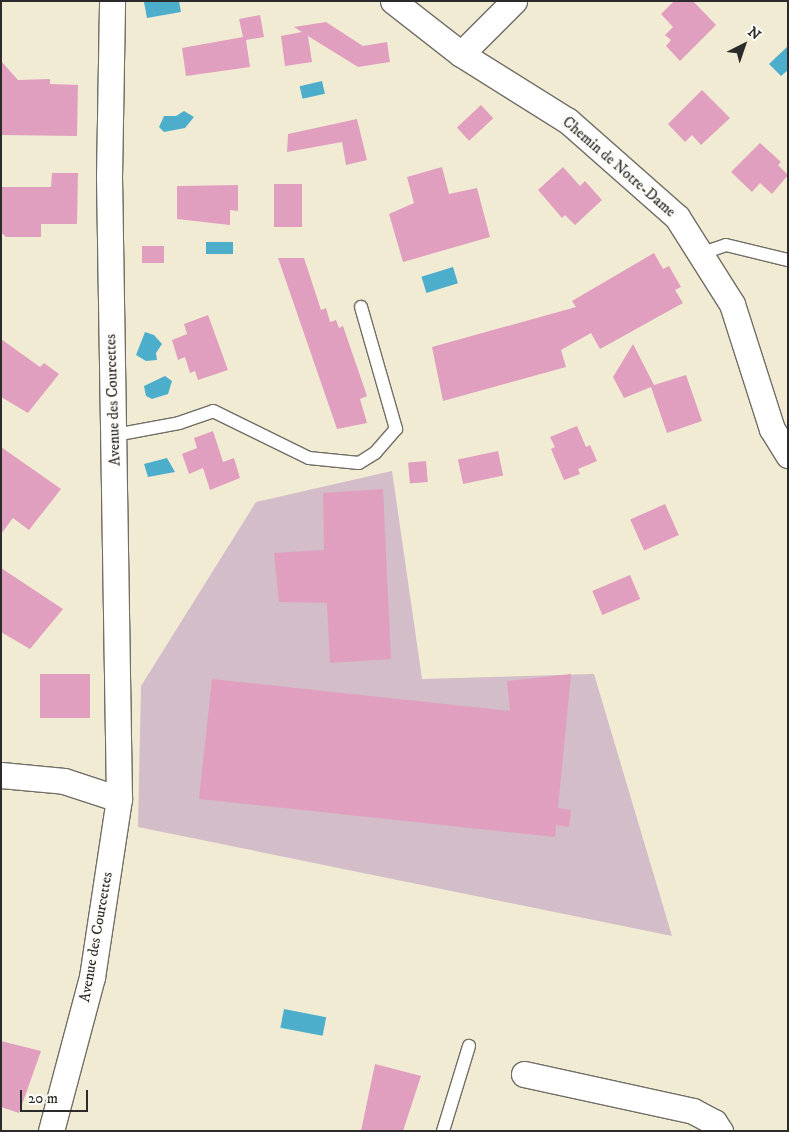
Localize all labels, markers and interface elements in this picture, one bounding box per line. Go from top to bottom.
north arrow [719,20,769,70]
text: N [744,23,764,44]
street label: Chemin de Notre-Dame [559,113,679,221]
street label: Avenue des Courcettes [102,334,124,466]
street label: Avenue des Courcettes [76,870,116,1004]
scale bar [22,1080,90,1112]
text: 20 m [28,1089,58,1108]

